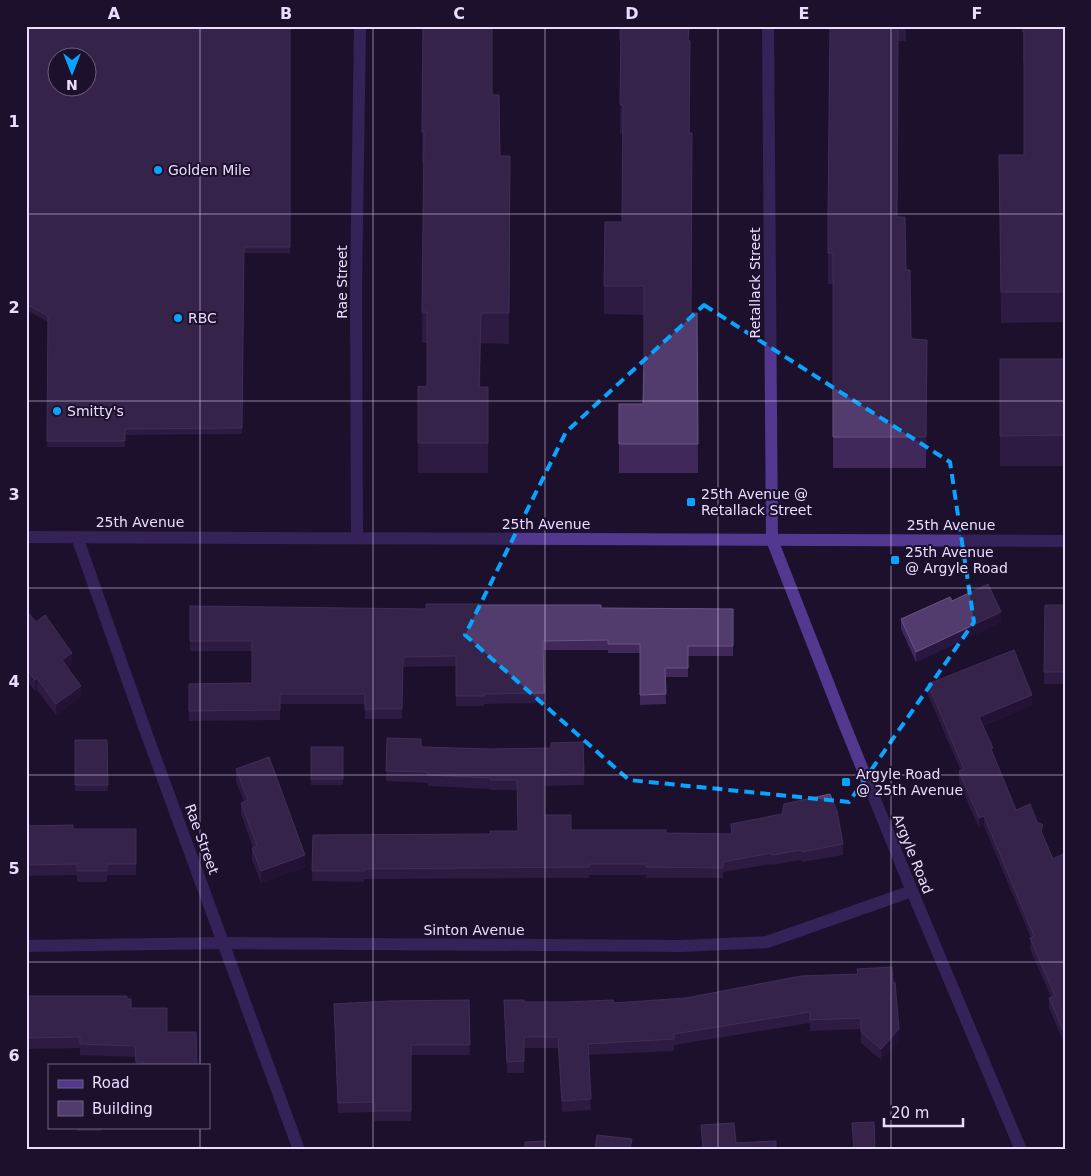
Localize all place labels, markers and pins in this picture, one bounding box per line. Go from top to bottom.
place label: Golden Mile [168,162,251,178]
marker: Golden Mile [152,164,164,176]
place label: RBC [188,310,217,326]
marker: RBC [172,312,184,324]
place label: Smitty's [67,403,124,419]
marker: Smitty's [51,405,63,417]
place label: 25th Avenue @ Retallack Street [701,486,812,518]
marker: 25th Avenue @ Retallack Street [685,496,697,508]
place label: 25th Avenue @ Argyle Road [905,544,1008,576]
marker: 25th Avenue @ Argyle Road [889,554,901,566]
place label: Argyle Road @ 25th Avenue [856,766,963,798]
marker: Argyle Road @ 25th Avenue [840,776,852,788]

